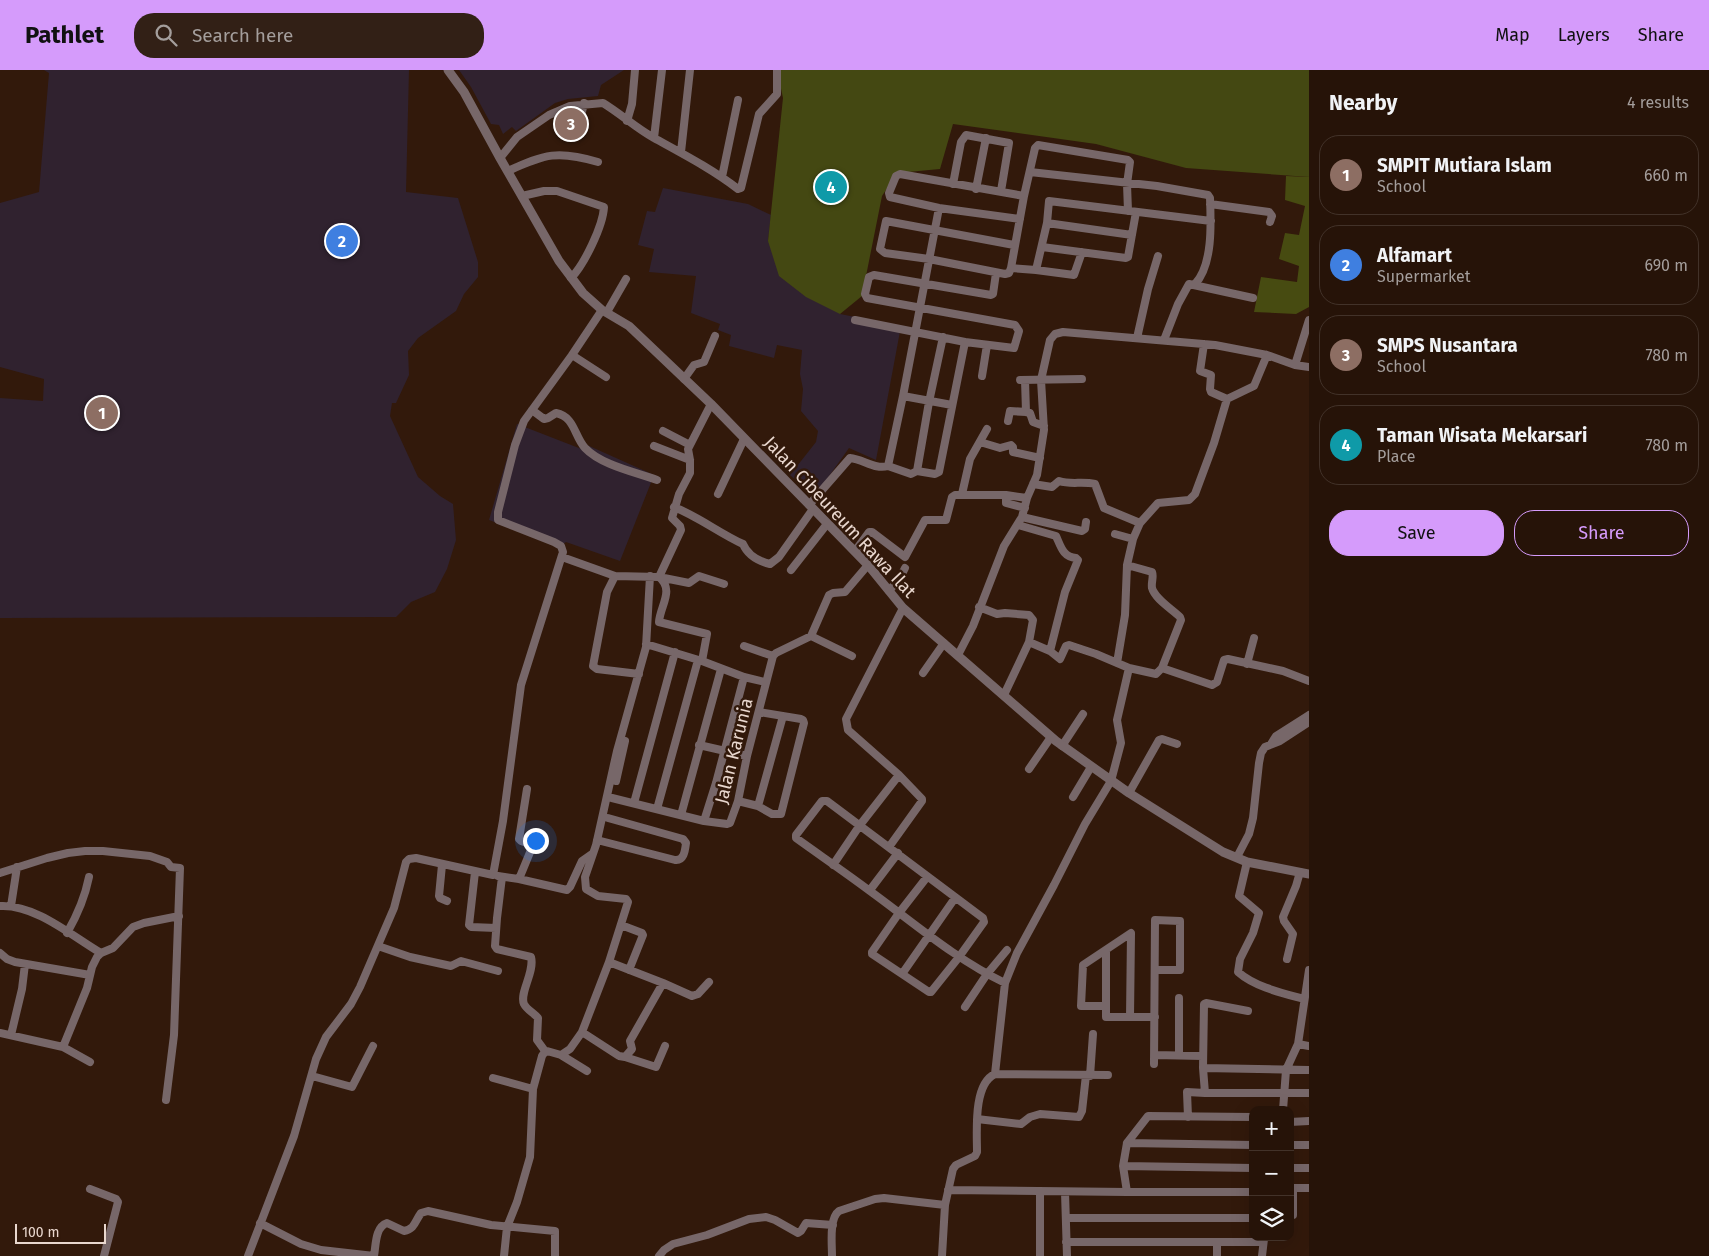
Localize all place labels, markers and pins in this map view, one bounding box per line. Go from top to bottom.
pin: 3 [555,105,587,143]
pin: 4 [815,168,847,206]
pin: 2 [326,222,358,260]
pin: 1 [86,394,118,432]

